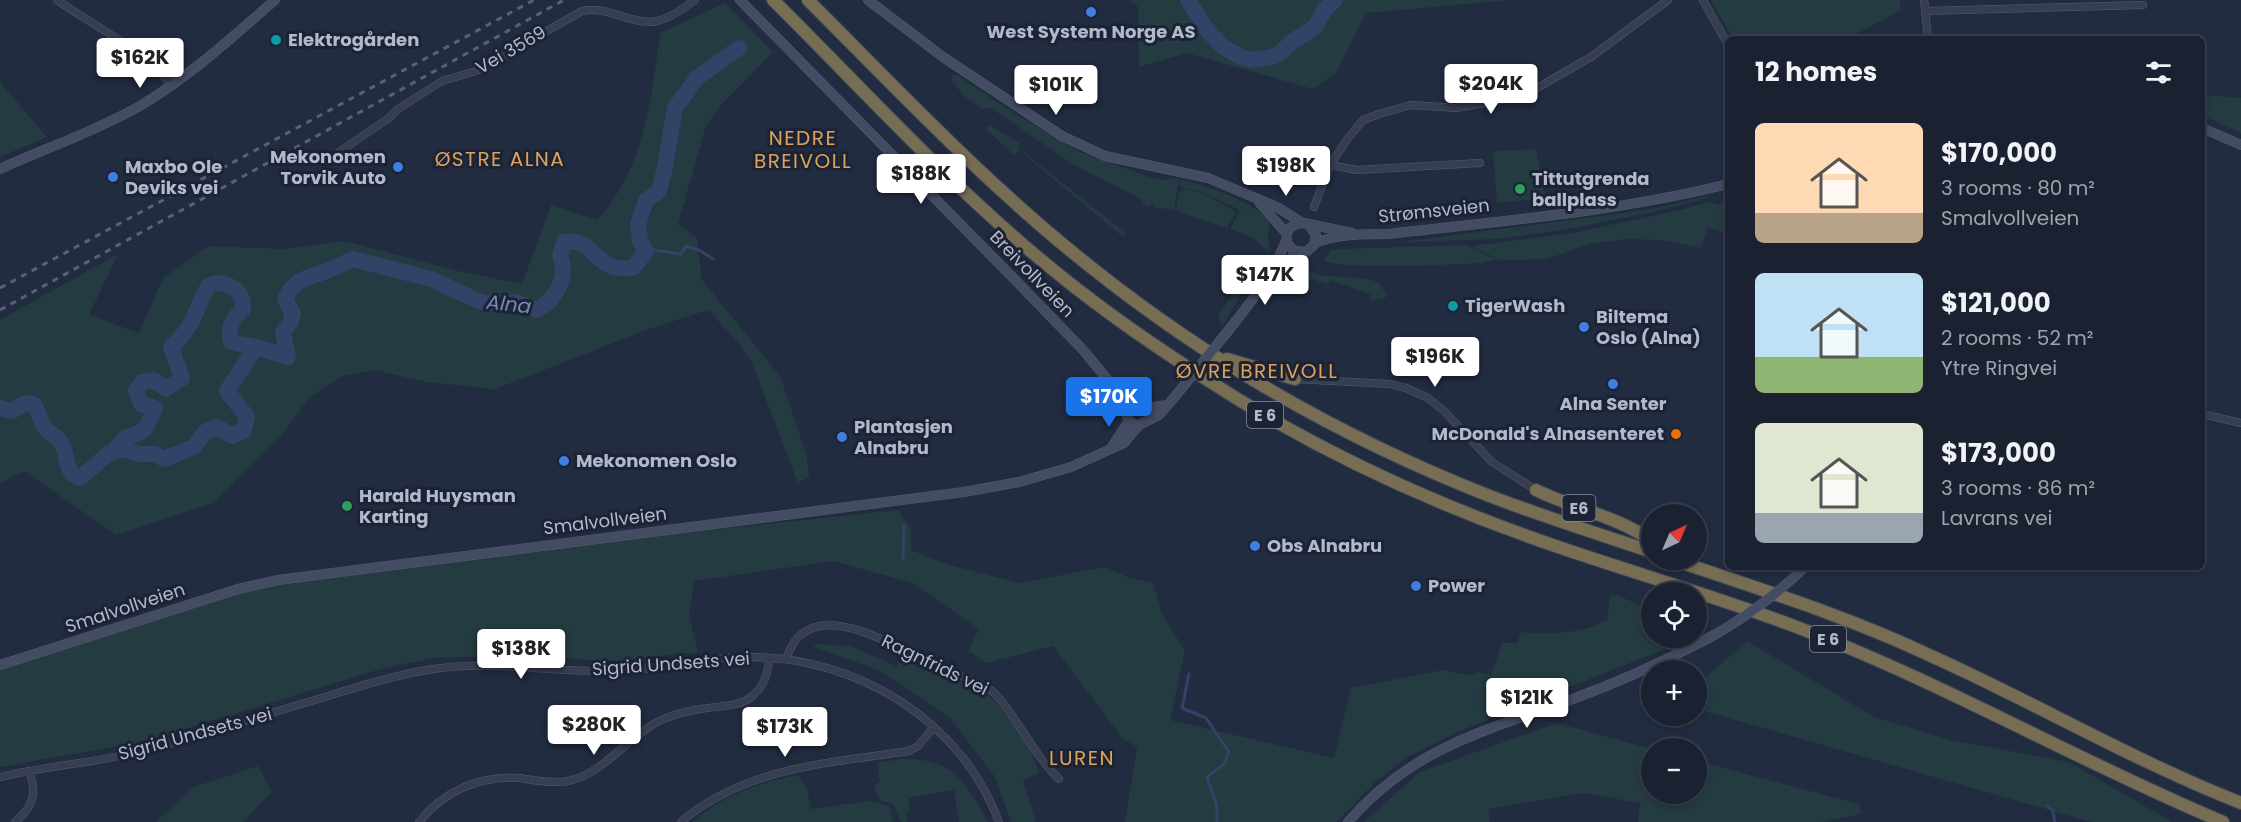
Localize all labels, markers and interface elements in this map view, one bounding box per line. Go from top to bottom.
marker: West System Norge AS [1084,5,1098,19]
street label: Vei 3569 [471,19,550,80]
place label: West System Norge AS [986,19,1196,44]
place label: Elektrogården [288,27,419,52]
marker: Elektrogården [269,33,283,47]
pin: $162K [98,38,182,89]
text: $162K [111,43,169,71]
text: 12 homes [1755,54,1877,90]
icon: filters [2142,56,2175,89]
pin: $204K [1449,64,1533,115]
pin: $101K [1014,65,1098,116]
text: $204K [1458,69,1524,97]
text: $101K [1028,70,1084,98]
district label: NEDRE BREIVOLL [754,124,852,175]
text: $170,000 [1941,135,2057,171]
place label: Mekonomen Torvik Auto [270,144,386,190]
district label: ØSTRE ALNA [435,145,565,173]
pin: $198K [1244,146,1328,197]
icon: home [1803,147,1875,219]
text: $198K [1256,151,1316,179]
place label: Maxbo Ole Deviks vei [125,154,222,200]
pin: $188K [879,154,963,205]
text: $188K [891,159,951,187]
marker: Mekonomen Torvik Auto [391,160,405,174]
place label: Tittutgrenda ballplass [1532,166,1650,212]
marker: Maxbo Ole Deviks vei [106,170,120,184]
text: 3 rooms · 80 m² [1941,174,2095,202]
marker: Tittutgrenda ballplass [1513,182,1527,196]
street label: Strømsveien [1377,192,1491,229]
text: Smalvollveien [1941,204,2079,232]
street label: Breivollveien [984,225,1080,323]
pin: $147K [1223,255,1307,306]
text: $147K [1236,260,1294,288]
text: $121,000 [1941,285,2051,321]
water label: Alna [484,288,533,320]
place label: TigerWash [1465,293,1565,318]
icon: home [1803,297,1875,369]
marker: TigerWash [1446,299,1460,313]
place label: Biltema Oslo (Alna) [1596,304,1701,350]
marker: Biltema Oslo (Alna) [1577,320,1591,334]
text: 2 rooms · 52 m² [1941,324,2093,352]
pin: $196K [1393,337,1477,388]
text: $196K [1405,342,1465,370]
text: Ytre Ringvei [1941,354,2057,382]
district label: ØVRE BREIVOLL [1176,357,1338,385]
pin: $170K [1067,377,1151,428]
marker: Alna Senter [1606,377,1620,391]
text: $170K [1080,382,1138,410]
place label: Alna Senter [1559,391,1667,416]
road number: E 6 [1247,402,1283,428]
place label: Plantasjen Alnabru [854,414,953,460]
place label: McDonald's Alnasenteret [1432,421,1664,446]
marker: McDonald's Alnasenteret [1669,427,1683,441]
marker: Plantasjen Alnabru [835,430,849,444]
text: $173,000 [1941,435,2056,471]
icon: home [1803,447,1875,519]
place label: Mekonomen Oslo [576,448,737,473]
marker: Mekonomen Oslo [557,454,571,468]
text: 3 rooms · 86 m² [1941,474,2095,502]
place label: Harald Huysman Karting [359,483,516,529]
road number: E6 [1562,495,1596,521]
marker: Harald Huysman Karting [340,499,354,513]
street label: Smalvollveien [542,501,668,540]
north arrow [1641,504,1707,570]
map controls [1641,504,1707,804]
text: Lavrans vei [1941,504,2052,532]
place label: Obs Alnabru [1267,533,1382,558]
marker: Obs Alnabru [1248,539,1262,553]
place label: Power [1428,573,1485,598]
street label: Smalvollveien [62,576,188,639]
marker: Power [1409,579,1423,593]
button: locate [1641,582,1707,648]
road number: E 6 [1810,626,1846,652]
street label: Ragnfrids vei [878,628,993,701]
pin: $138K [479,629,563,680]
text: $138K [491,634,551,662]
street label: Sigrid Undsets vei [591,646,751,681]
button: + [1641,660,1707,726]
pin: $121K [1485,678,1569,729]
text: $121K [1500,683,1554,711]
street label: Sigrid Undsets vei [115,701,274,766]
pin: $280K [552,705,636,756]
pin: $173K [743,707,827,758]
text: $280K [562,710,626,738]
text: $173K [756,712,814,740]
button: − [1641,738,1707,804]
district label: LUREN [1049,744,1115,772]

